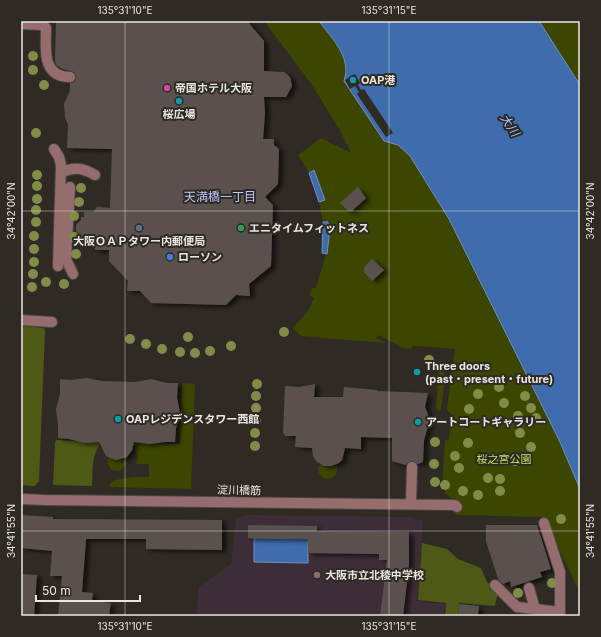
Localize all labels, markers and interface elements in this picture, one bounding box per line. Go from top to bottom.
text: 135°31'10"E [97,4,153,16]
text: 135°31'15"E [362,4,416,16]
place label: OAP港 [361,73,395,87]
marker: OAP港 [348,75,358,85]
place label: 帝国ホテル大阪 [175,81,252,95]
marker: 帝国ホテル大阪 [162,83,172,93]
marker: 桜広場 [174,96,184,106]
place label: 桜広場 [163,107,196,121]
water label: 大川 [497,111,524,141]
text: 34°42'00"N [5,183,17,239]
text: 34°42'00"N [584,183,596,239]
district label: 天満橋一丁目 [184,189,256,204]
place label: エニタイムフィットネス [249,221,369,235]
marker: 大阪ＯＡＰタワー内郵便局 [134,223,144,233]
marker: エニタイムフィットネス [236,223,246,233]
place label: 大阪ＯＡＰタワー内郵便局 [73,234,205,248]
place label: ローソン [178,250,222,264]
marker: ローソン [165,252,175,262]
place label: Three doors (past・present・future) [425,359,553,386]
marker: Three doors (past・present・future) [412,367,422,377]
place label: OAPレジデンスタワー西館 [126,412,259,426]
marker: OAPレジデンスタワー西館 [113,414,123,424]
place label: アートコートギャラリー [426,415,546,429]
marker: アートコートギャラリー [413,417,423,427]
park label: 桜之宮公園 [477,452,532,466]
street label: 淀川橋筋 [217,483,261,497]
text: 34°41'55"N [5,504,17,558]
text: 34°41'55"N [584,504,596,558]
place label: 大阪市立北稜中学校 [325,568,424,582]
marker: 大阪市立北稜中学校 [312,570,322,580]
scale bar [36,577,140,603]
text: 50 m [42,583,71,598]
text: 135°31'10"E [97,620,153,632]
text: 135°31'15"E [362,620,416,632]

